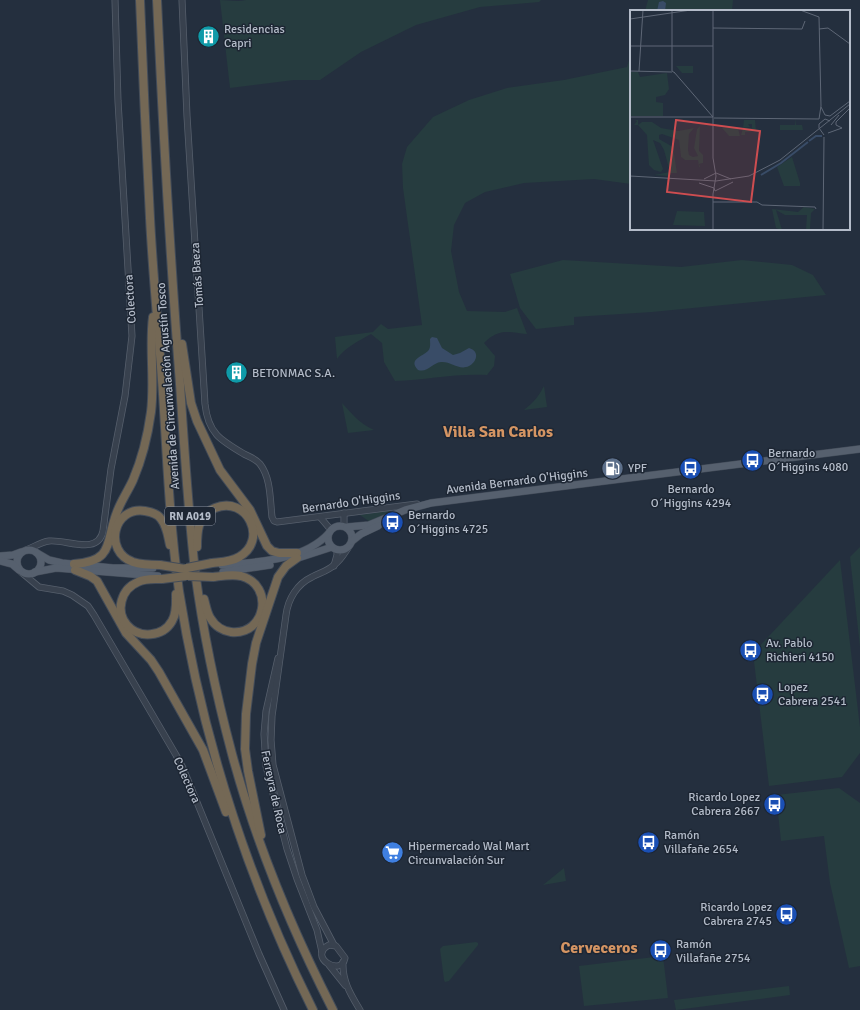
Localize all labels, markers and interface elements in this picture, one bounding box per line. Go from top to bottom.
inset map [630,10,850,230]
place label: Residencias Capri [224,22,285,51]
building icon: Residencias Capri [196,23,222,49]
street label: Tomás Baeza [188,242,207,308]
street label: Colectora [121,274,140,324]
street label: Avenida de Circunvalación Agustín Tosco [154,282,183,490]
building icon: BETONMAC S.A. [224,360,250,386]
place label: BETONMAC S.A. [252,366,335,381]
district label: Villa San Carlos [443,422,553,442]
place label: Bernardo O´Higgins 4080 [768,446,848,475]
bus stop icon: Bernardo O´Higgins 4080 [739,447,765,473]
fuel station icon: YPF [599,455,625,481]
bus stop icon: Bernardo O´Higgins 4294 [678,455,704,481]
place label: YPF [628,461,647,476]
street label: Avenida Bernardo O'Higgins [445,465,589,498]
place label: Bernardo O´Higgins 4294 [651,482,732,511]
street label: Bernardo O'Higgins [301,488,401,517]
road number: RN A019 [165,507,215,525]
place label: Bernardo O´Higgins 4725 [408,508,488,537]
bus stop icon: Bernardo O´Higgins 4725 [380,509,406,535]
place label: Av. Pablo Richieri 4150 [766,636,834,665]
bus stop icon: Av. Pablo Richieri 4150 [738,637,764,663]
place label: Lopez Cabrera 2541 [778,680,847,709]
bus stop icon: Lopez Cabrera 2541 [749,681,775,707]
street label: Ferreyra de Roca [257,749,290,835]
street label: Colectora [170,755,203,806]
place label: Ricardo Lopez Cabrera 2667 [688,790,760,819]
bus stop icon: Ricardo Lopez Cabrera 2667 [762,791,788,817]
place label: Ramón Villafañe 2654 [664,828,739,857]
bus stop icon: Ramón Villafañe 2654 [635,829,661,855]
place label: Hipermercado Wal Mart Circunvalación Sur [408,839,529,868]
supermarket icon: Hipermercado Wal Mart Circunvalación Sur [379,840,405,866]
place label: Ricardo Lopez Cabrera 2745 [700,900,772,929]
bus stop icon: Ricardo Lopez Cabrera 2745 [774,901,800,927]
place label: Ramón Villafañe 2754 [676,937,751,966]
district label: Cerveceros [561,938,638,958]
bus stop icon: Ramón Villafañe 2754 [647,938,673,964]

